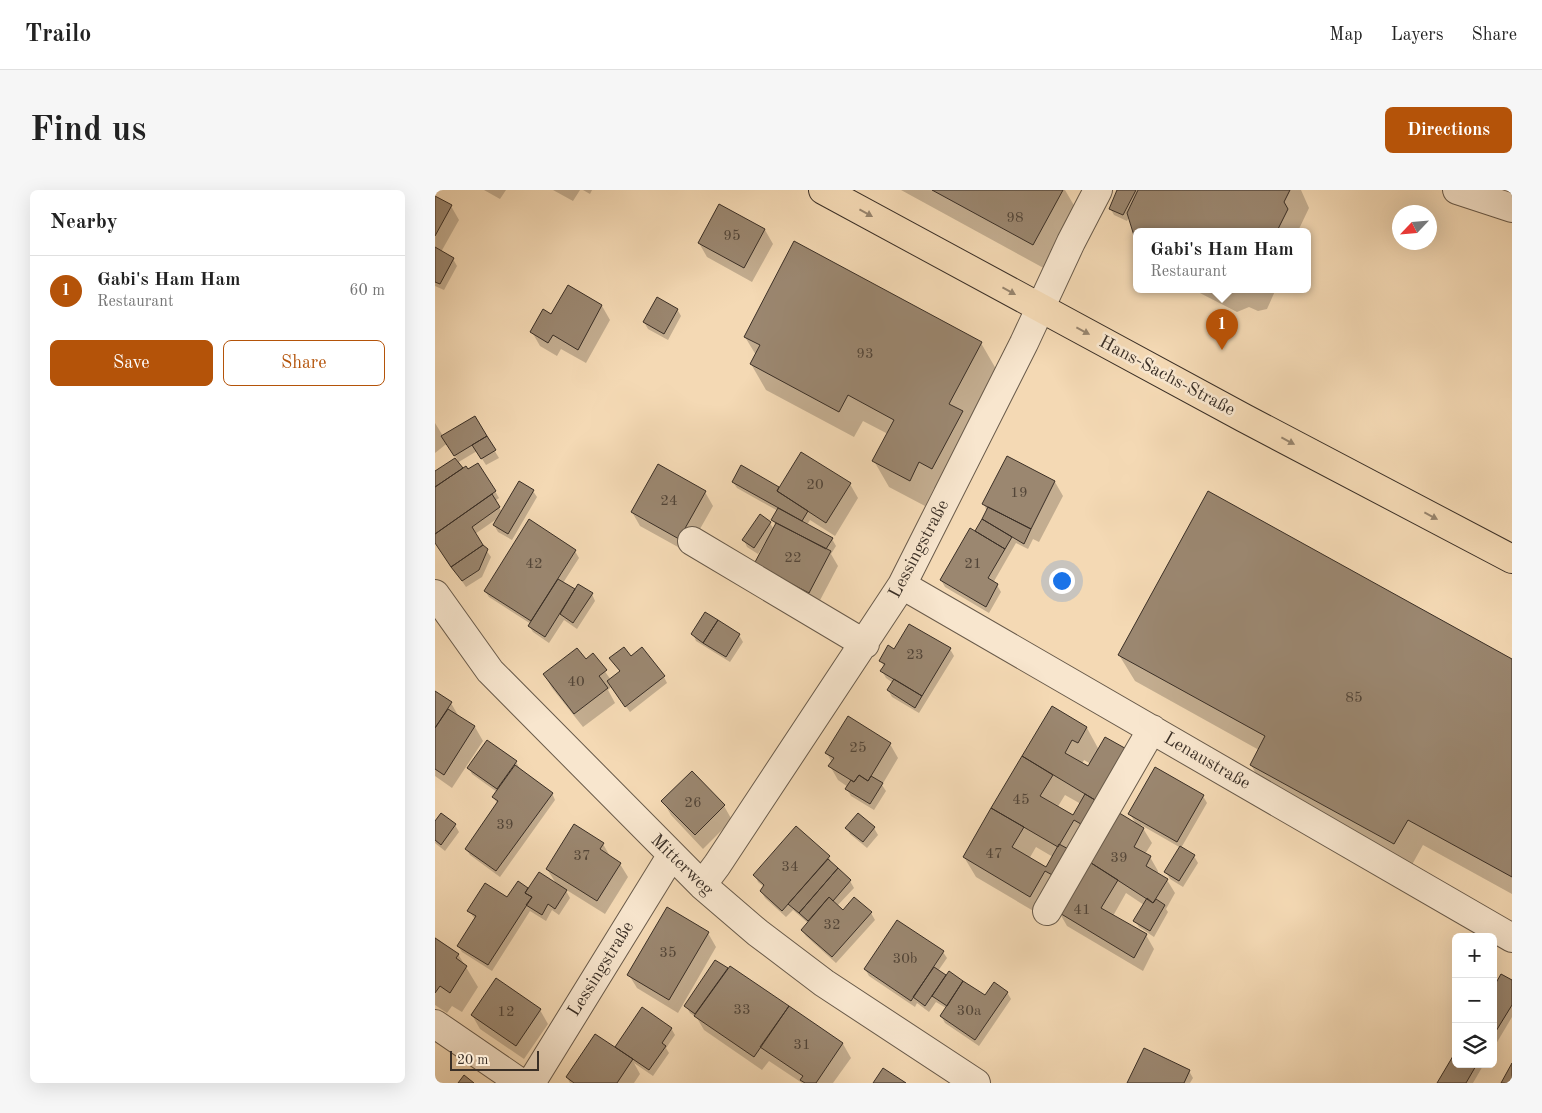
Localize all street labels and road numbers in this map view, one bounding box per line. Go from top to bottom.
street label: Hans-Sachs-Straße [1096,333,1238,419]
street label: Lessingstraße [886,497,952,601]
street label: Lenaustraße [1161,729,1253,793]
street label: Mitterweg [647,831,717,899]
street label: Lessingstraße [565,918,637,1020]

